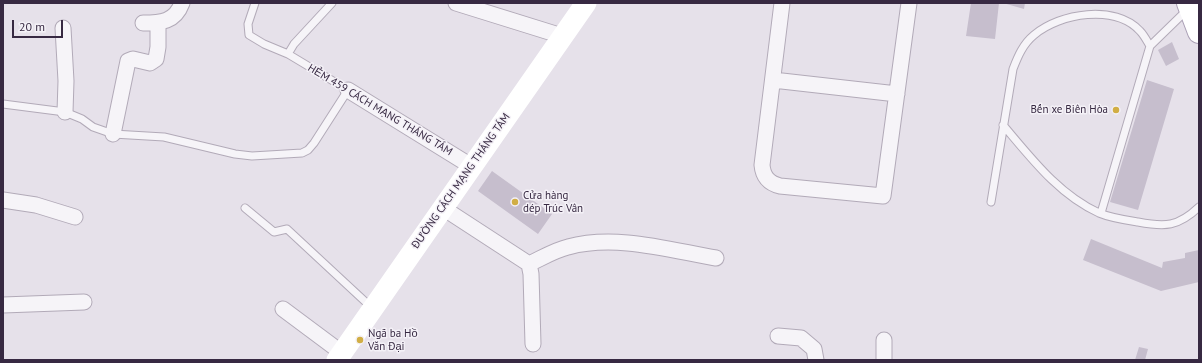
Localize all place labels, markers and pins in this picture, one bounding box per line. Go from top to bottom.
place label: Bến xe Biên Hòa [1030,103,1108,117]
marker: Bến xe Biên Hòa [1111,105,1121,115]
place label: Cửa hàng dép Trúc Vân [523,189,583,215]
marker: Cửa hàng dép Trúc Vân [510,197,520,207]
place label: Ngã ba Hồ Văn Đại [368,327,418,353]
marker: Ngã ba Hồ Văn Đại [355,335,365,345]

